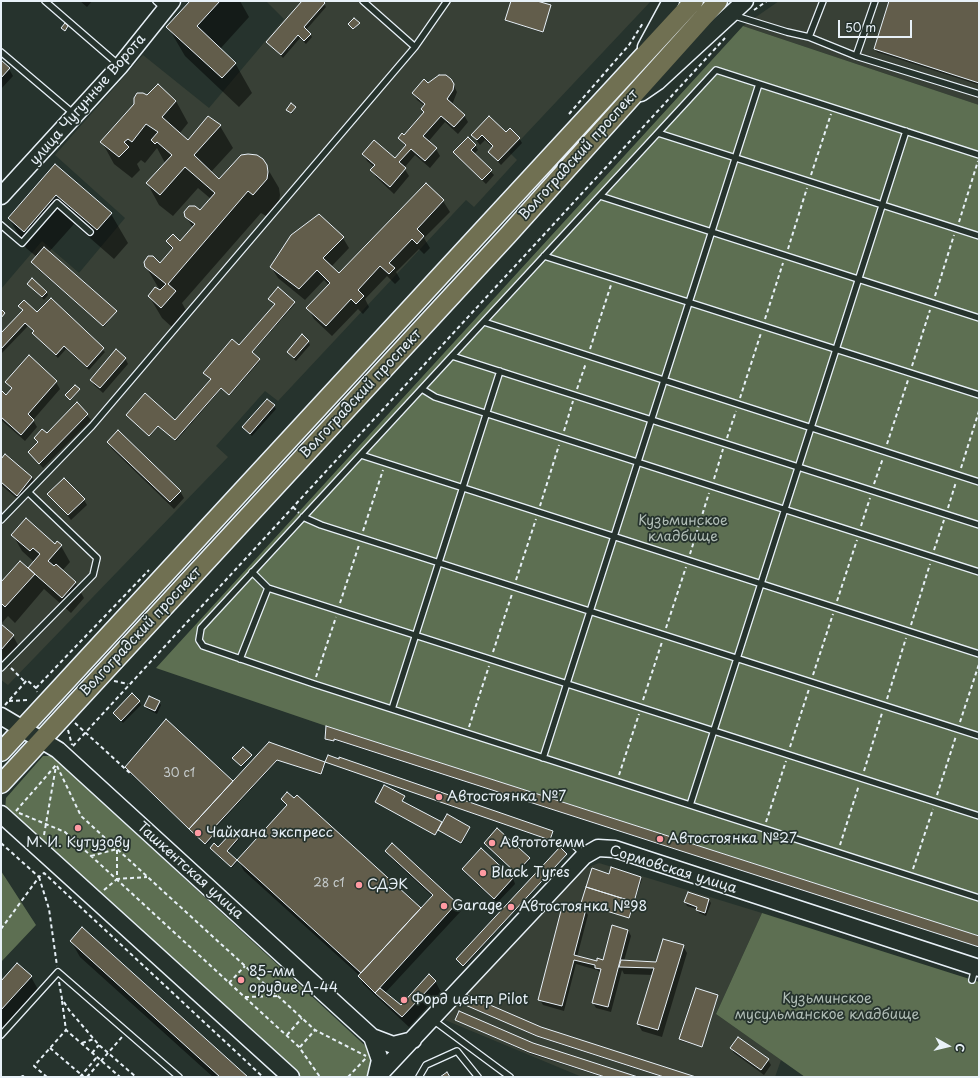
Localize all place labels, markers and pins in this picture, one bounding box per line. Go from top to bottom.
place label: Автостоянка №7 [447,789,566,805]
marker: Автостоянка №7 [434,792,444,802]
marker: М. И. Кутузову [73,823,83,833]
place label: Чайхана экспресс [206,825,333,841]
marker: Чайхана экспресс [193,828,203,838]
place label: Автостоянка №27 [668,831,797,847]
marker: Автостоянка №27 [655,834,665,844]
place label: М. И. Кутузову [26,835,130,851]
place label: Автототемм [500,835,585,851]
marker: Автототемм [487,838,497,848]
place label: Black Tyres [491,865,570,881]
marker: Black Tyres [478,868,488,878]
place label: СДЭК [367,877,408,893]
marker: СДЭК [354,880,364,890]
place label: Garage [452,898,502,914]
place label: Автостоянка №98 [519,899,647,915]
marker: Garage [439,901,449,911]
marker: Автостоянка №98 [506,902,516,912]
place label: 85-мм орудие Д-44 [249,964,338,996]
marker: 85-мм орудие Д-44 [236,975,246,985]
place label: Форд центр Pilot [412,992,528,1008]
marker: Форд центр Pilot [399,995,409,1005]

